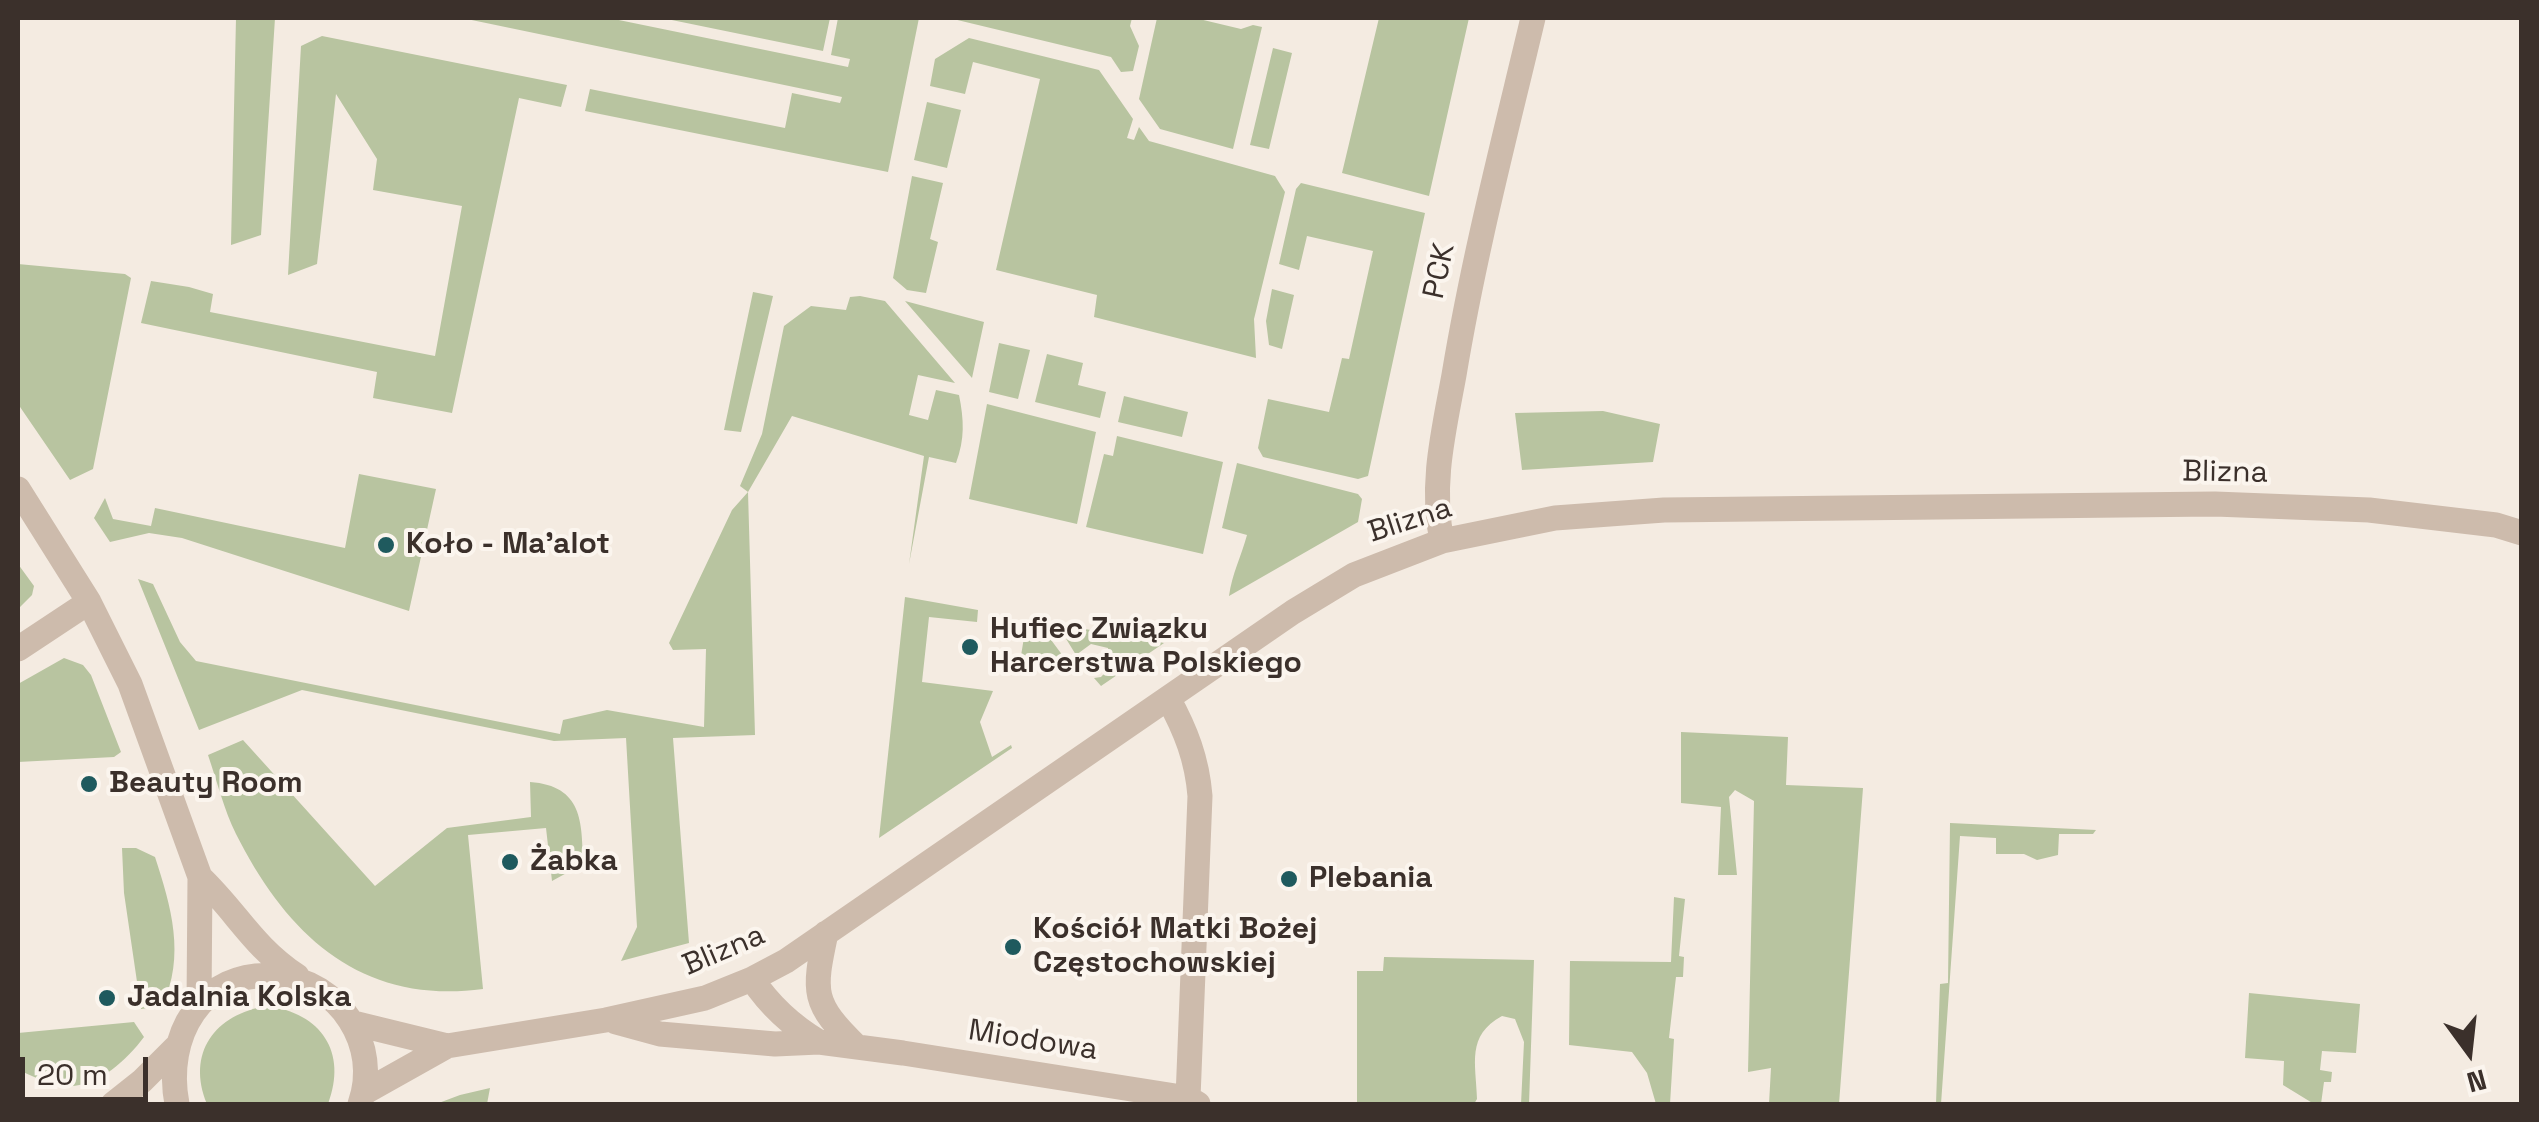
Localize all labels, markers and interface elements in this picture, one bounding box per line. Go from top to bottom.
street label: PCK [1417,240,1463,302]
street label: Blizna [2182,454,2268,492]
street label: Blizna [1364,491,1456,551]
place label: Koło - Ma’alot [406,527,610,563]
marker: Koło - Ma’alot [375,534,397,556]
place label: Hufiec Związku Harcerstwa Polskiego [990,612,1302,682]
marker: Hufiec Związku Harcerstwa Polskiego [959,636,981,658]
place label: Beauty Room [109,766,303,802]
marker: Beauty Room [78,773,100,795]
place label: Żabka [530,844,618,880]
marker: Żabka [499,851,521,873]
place label: Plebania [1309,861,1433,897]
marker: Plebania [1278,868,1300,890]
place label: Kościół Matki Bożej Częstochowskiej [1033,912,1317,982]
street label: Blizna [677,918,771,984]
marker: Kościół Matki Bożej Częstochowskiej [1002,936,1024,958]
place label: Jadalnia Kolska [127,980,352,1016]
marker: Jadalnia Kolska [96,987,118,1009]
north arrow [2419,1002,2519,1102]
street label: Miodowa [966,1013,1100,1069]
scale bar [25,1037,152,1099]
text: 20 m [37,1055,108,1094]
text: N [2463,1061,2490,1101]

